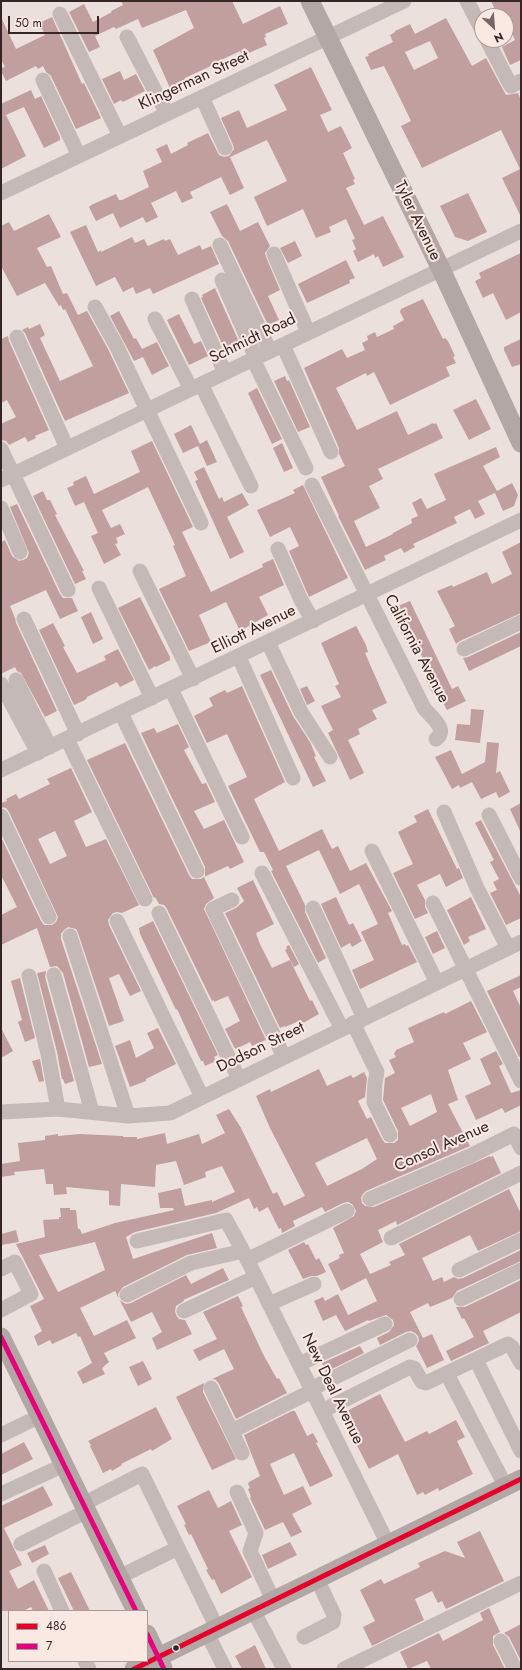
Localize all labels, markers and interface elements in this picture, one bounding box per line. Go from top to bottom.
scale bar [10,8,101,34]
north arrow [474,8,514,48]
text: 50 m [15,14,42,32]
text: N [491,29,506,47]
street label: Klingerman Street [136,47,252,115]
street label: Tyler Avenue [390,178,444,264]
street label: Schmidt Road [207,310,299,368]
street label: California Avenue [379,591,453,707]
street label: Elliott Avenue [209,601,299,659]
street label: Dodson Street [214,1018,308,1078]
street label: Consol Avenue [392,1118,492,1176]
street label: New Deal Avenue [297,1330,367,1448]
legend [8,1610,148,1662]
text: 486 [46,1617,66,1635]
text: 7 [46,1637,52,1655]
unlabelled marker [171,1643,181,1653]

